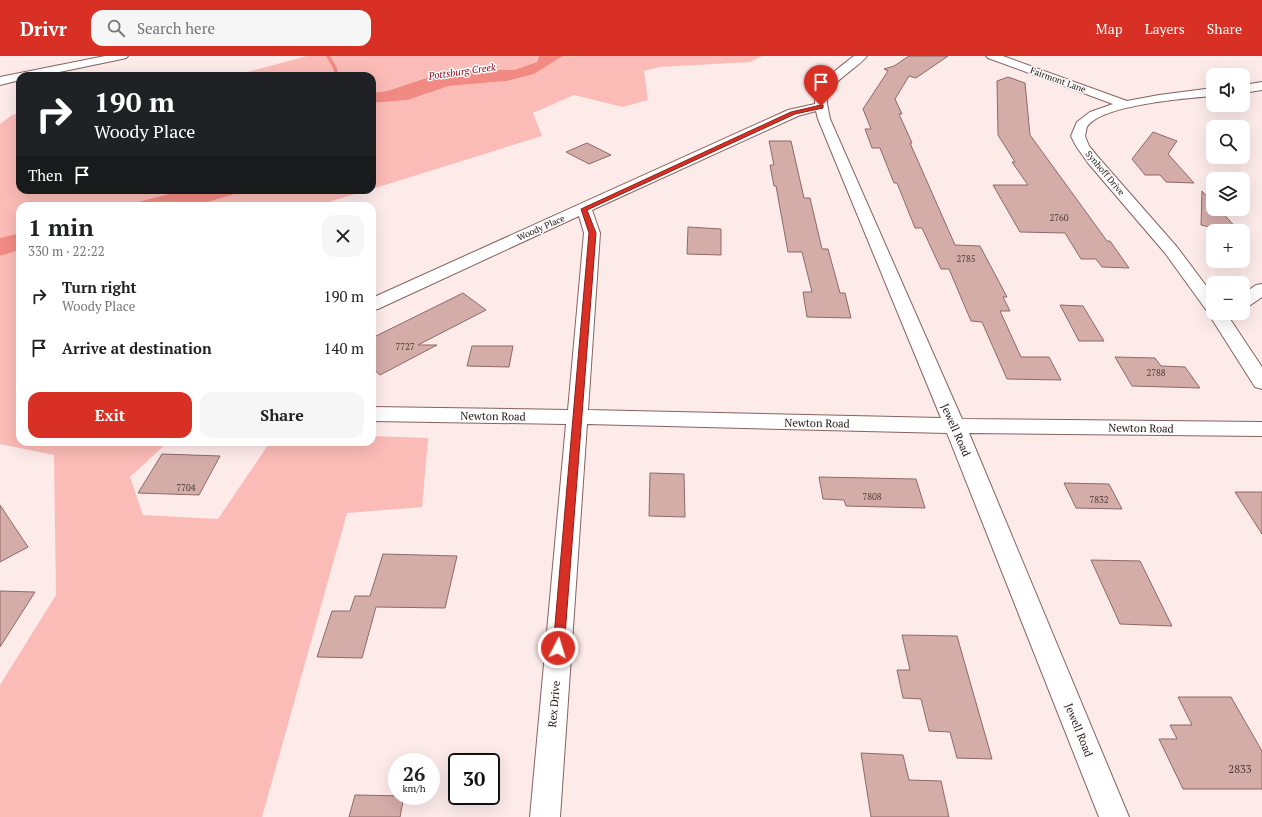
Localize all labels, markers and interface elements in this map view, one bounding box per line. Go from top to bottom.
search box [91,10,371,46]
text: Drivr [20,16,67,41]
icon: search [105,17,127,39]
text: Search here [137,18,215,38]
text: Map [1096,19,1123,38]
text: Layers [1145,19,1185,38]
text: Share [1207,19,1242,38]
water label: Pottsburg Creek [427,60,497,83]
street label: Fairmont Lane [1028,64,1088,96]
pin [804,65,838,106]
map controls [1206,68,1250,320]
button: sound [1206,68,1250,112]
icon: arrive [810,71,832,93]
text: 190 m [94,83,175,120]
icon: right [28,88,80,140]
text: Woody Place [94,119,195,143]
button: search [1206,120,1250,164]
street label: Synhoff Drive [1083,148,1128,198]
icon: arrive [71,164,93,186]
text: Then [28,165,63,185]
button: layers [1206,172,1250,216]
text: 1 min [28,211,94,243]
street label: Woody Place [515,212,567,244]
house number: 2760 [1049,212,1069,224]
button: close [322,215,364,257]
button: + [1206,224,1250,268]
text: 330 m · 22:22 [28,242,105,260]
house number: 2785 [956,253,976,265]
button: − [1206,276,1250,320]
text: Turn right [62,277,137,297]
icon: right [28,285,50,307]
text: 190 m [323,286,364,306]
text: Woody Place [62,297,135,315]
icon: arrive [28,337,50,359]
text: Arrive at destination [62,338,212,358]
text: 140 m [323,338,364,358]
house number: 7727 [395,341,415,353]
house number: 2788 [1146,367,1166,379]
button: Exit [28,392,192,438]
button: Share [200,392,364,438]
street label: Jewell Road [938,401,974,459]
street label: Newton Road [460,408,526,424]
street label: Newton Road [784,415,850,431]
street label: Newton Road [1108,420,1174,436]
house number: 7704 [176,482,196,494]
house number: 7808 [862,491,882,503]
house number: 7832 [1089,494,1109,506]
position arrow [537,627,579,669]
street label: Rex Drive [545,680,563,728]
street label: Jewell Road [1062,701,1096,759]
speed limit sign: 30 [448,753,500,805]
text: 26 [403,760,425,787]
house number: 2833 [1228,762,1252,776]
text: km/h [402,782,426,795]

